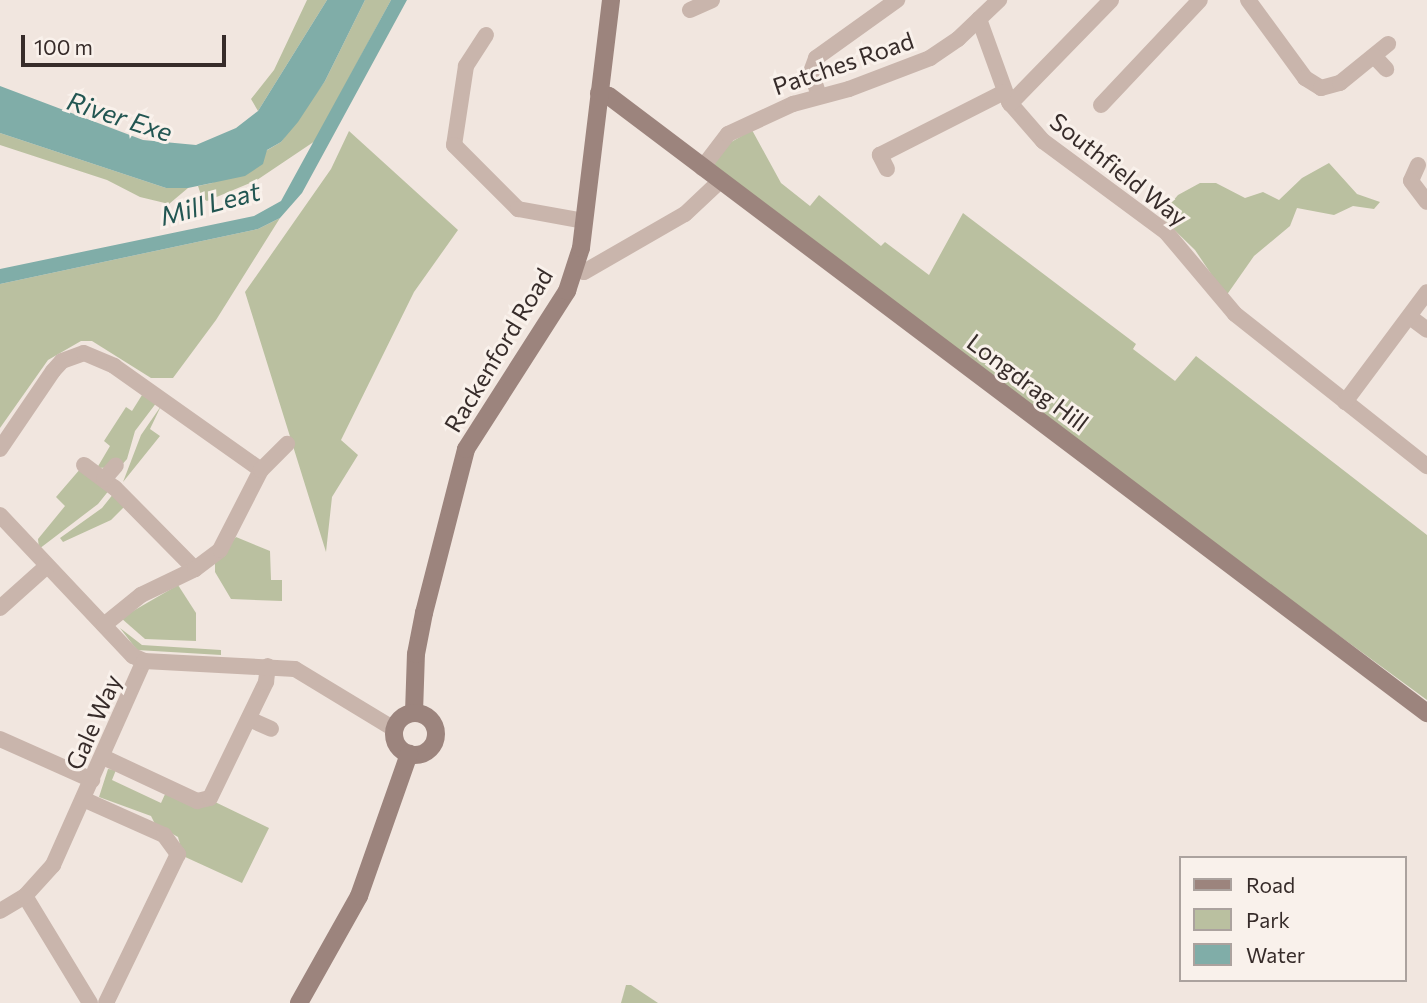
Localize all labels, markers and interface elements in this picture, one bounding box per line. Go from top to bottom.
scale bar [24,21,229,65]
street label: Patches Road [769,25,917,101]
text: 100 m [34,34,93,59]
water label: River Exe [64,84,176,148]
street label: Southfield Way [1045,106,1193,232]
water label: Mill Leat [156,175,264,231]
street label: Rackenford Road [438,263,558,437]
street label: Longdrag Hill [962,327,1094,437]
street label: Gale Way [59,670,127,774]
legend [1178,856,1406,982]
text: Road [1246,872,1295,897]
text: Park [1246,907,1290,932]
text: Water [1246,942,1305,967]

